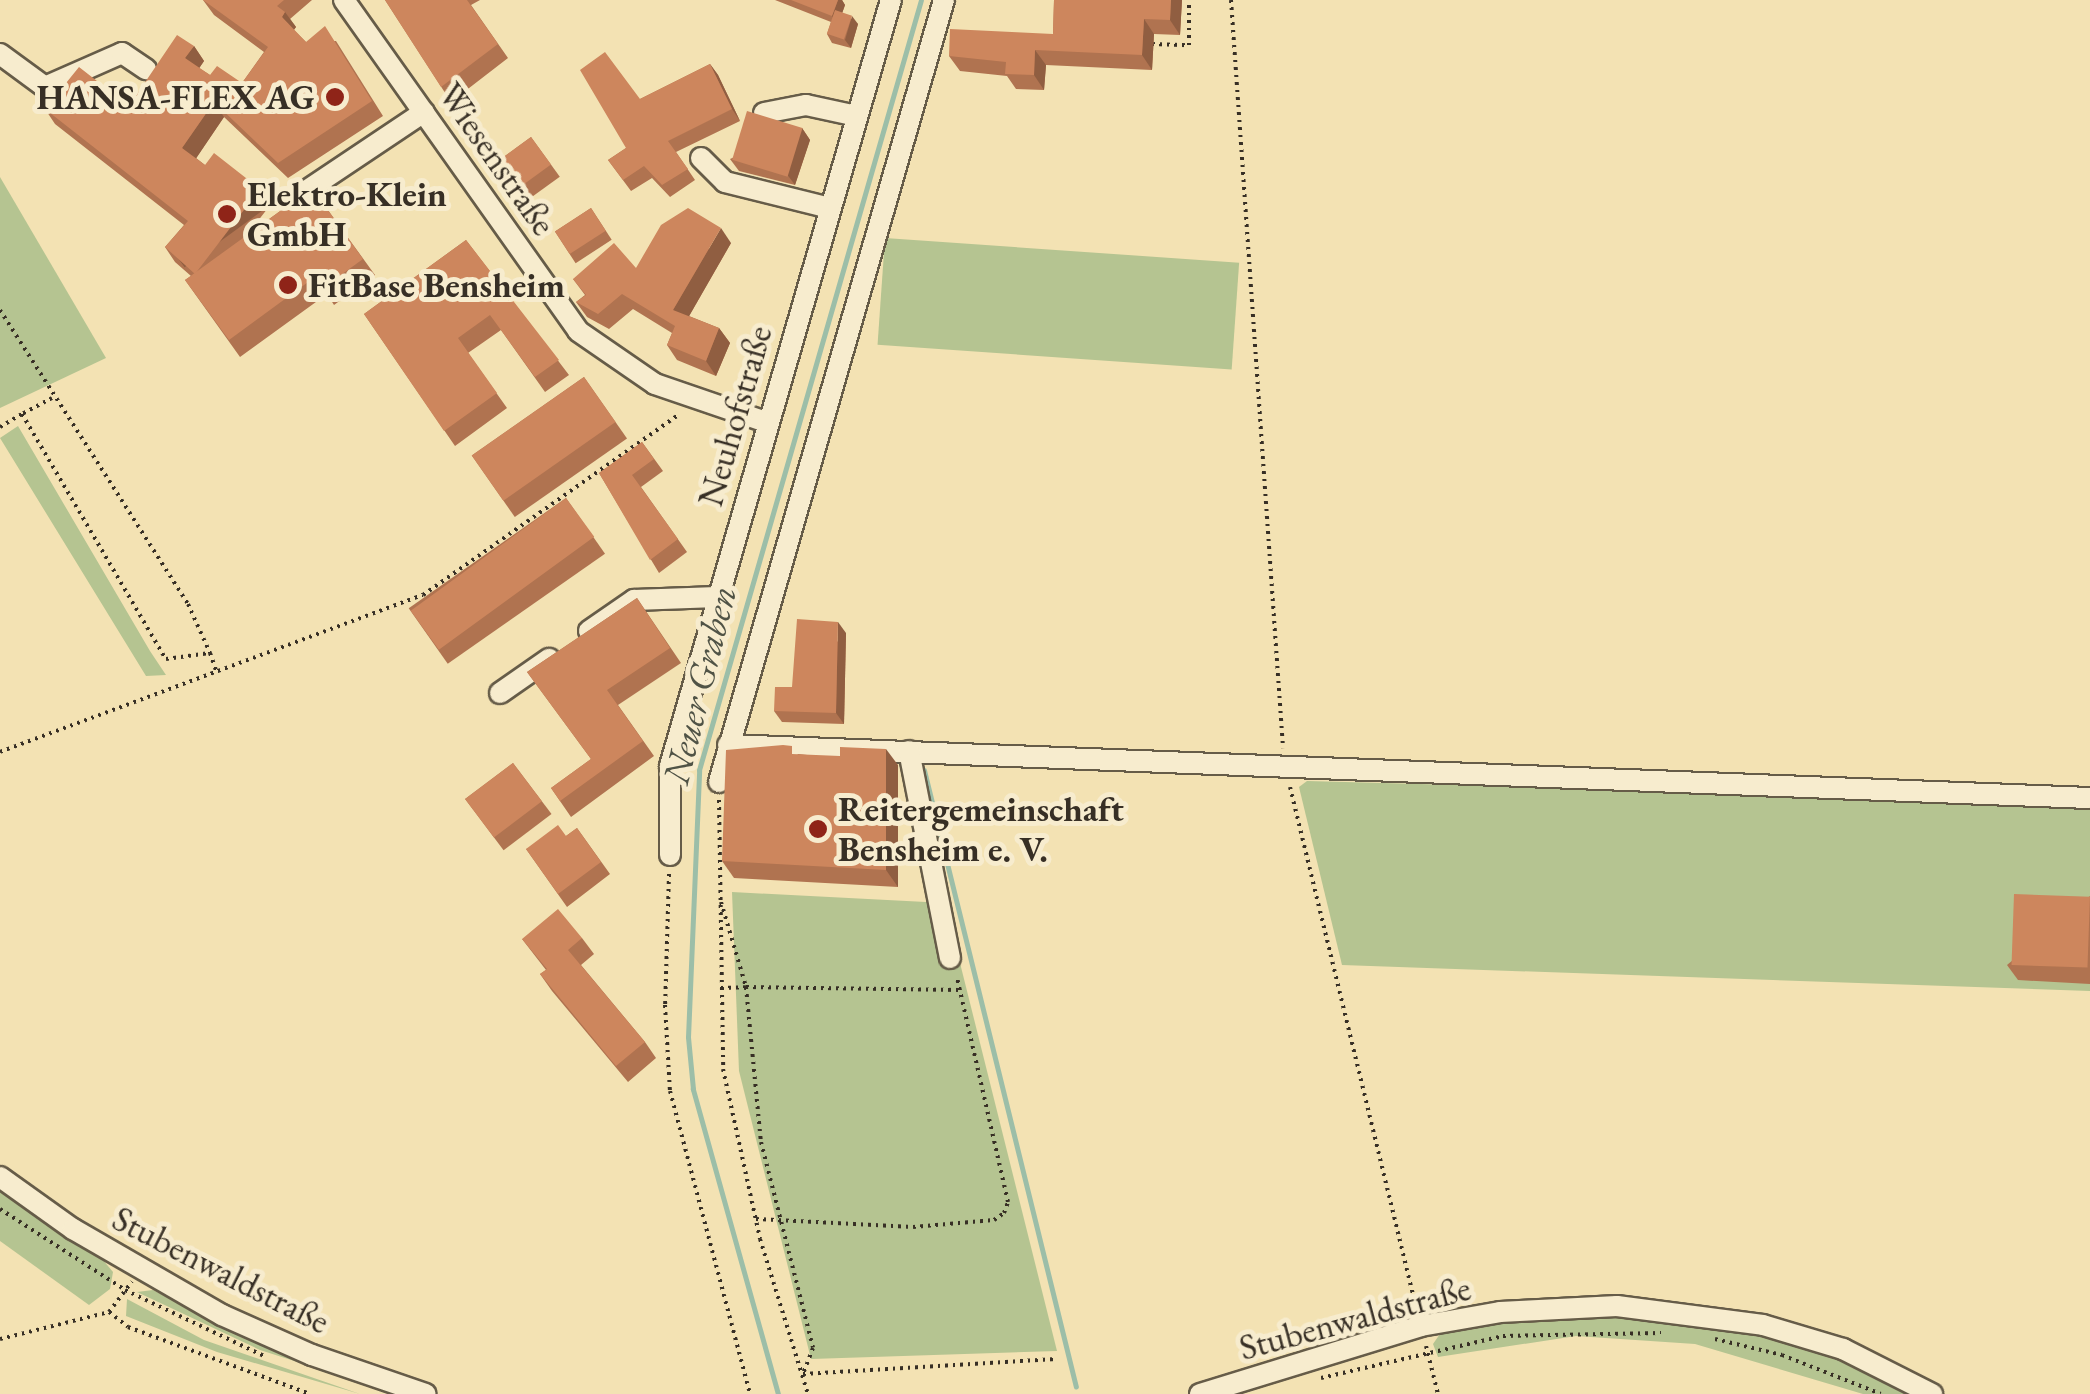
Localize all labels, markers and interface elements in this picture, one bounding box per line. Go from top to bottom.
street label: Wiesenstraße [429,75,565,243]
place label: HANSA-FLEX AG [36,76,315,118]
marker: HANSA-FLEX AG [324,86,346,108]
place label: Elektro-Klein GmbH [247,173,447,255]
marker: Elektro-Klein GmbH [216,203,238,225]
place label: FitBase Bensheim [308,264,565,306]
marker: FitBase Bensheim [277,274,299,296]
street label: Neuhofstraße [689,321,781,511]
water label: Neuer Graben [652,581,746,789]
place label: Reitergemeinschaft Bensheim e. V. [838,788,1124,870]
marker: Reitergemeinschaft Bensheim e. V. [807,818,829,840]
street label: Stubenwaldstraße [106,1197,336,1343]
street label: Stubenwaldstraße [1235,1267,1475,1369]

